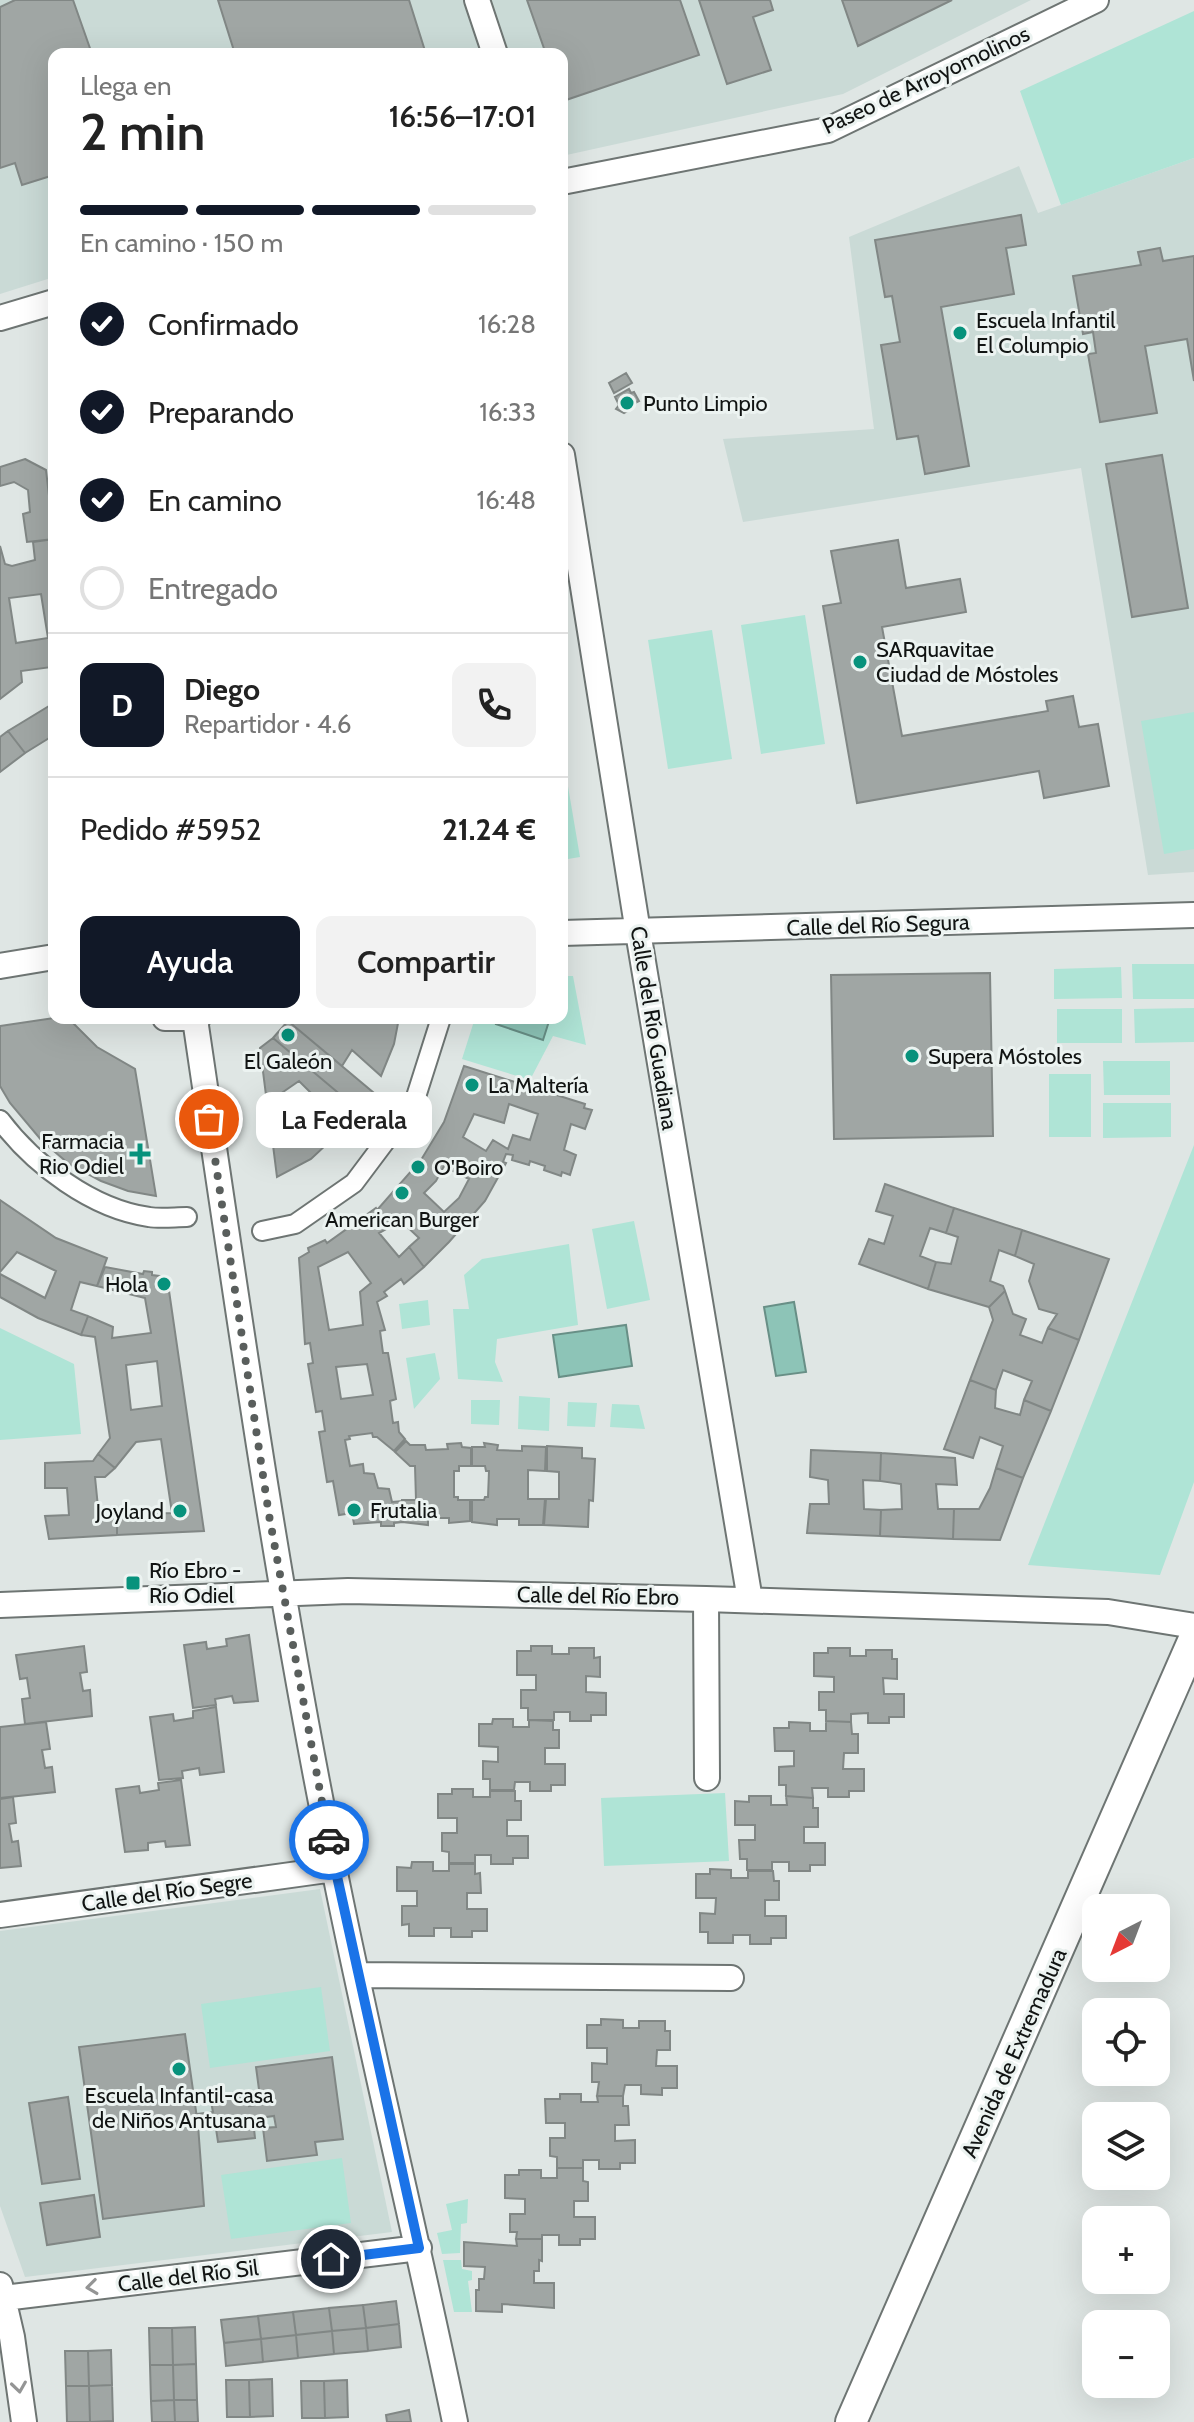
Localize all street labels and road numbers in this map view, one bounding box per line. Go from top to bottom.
street label: Paseo de Arroyomolinos [818,20,1034,140]
street label: Calle del Río Segura [786,908,970,942]
street label: Calle del Río Guadiana [625,924,684,1132]
street label: Calle del Río Ebro [517,1581,679,1611]
street label: Calle del Río Segre [80,1867,254,1917]
street label: Avenida de Extremadura [956,1944,1073,2162]
street label: Calle del Río Sil [116,2254,261,2298]

